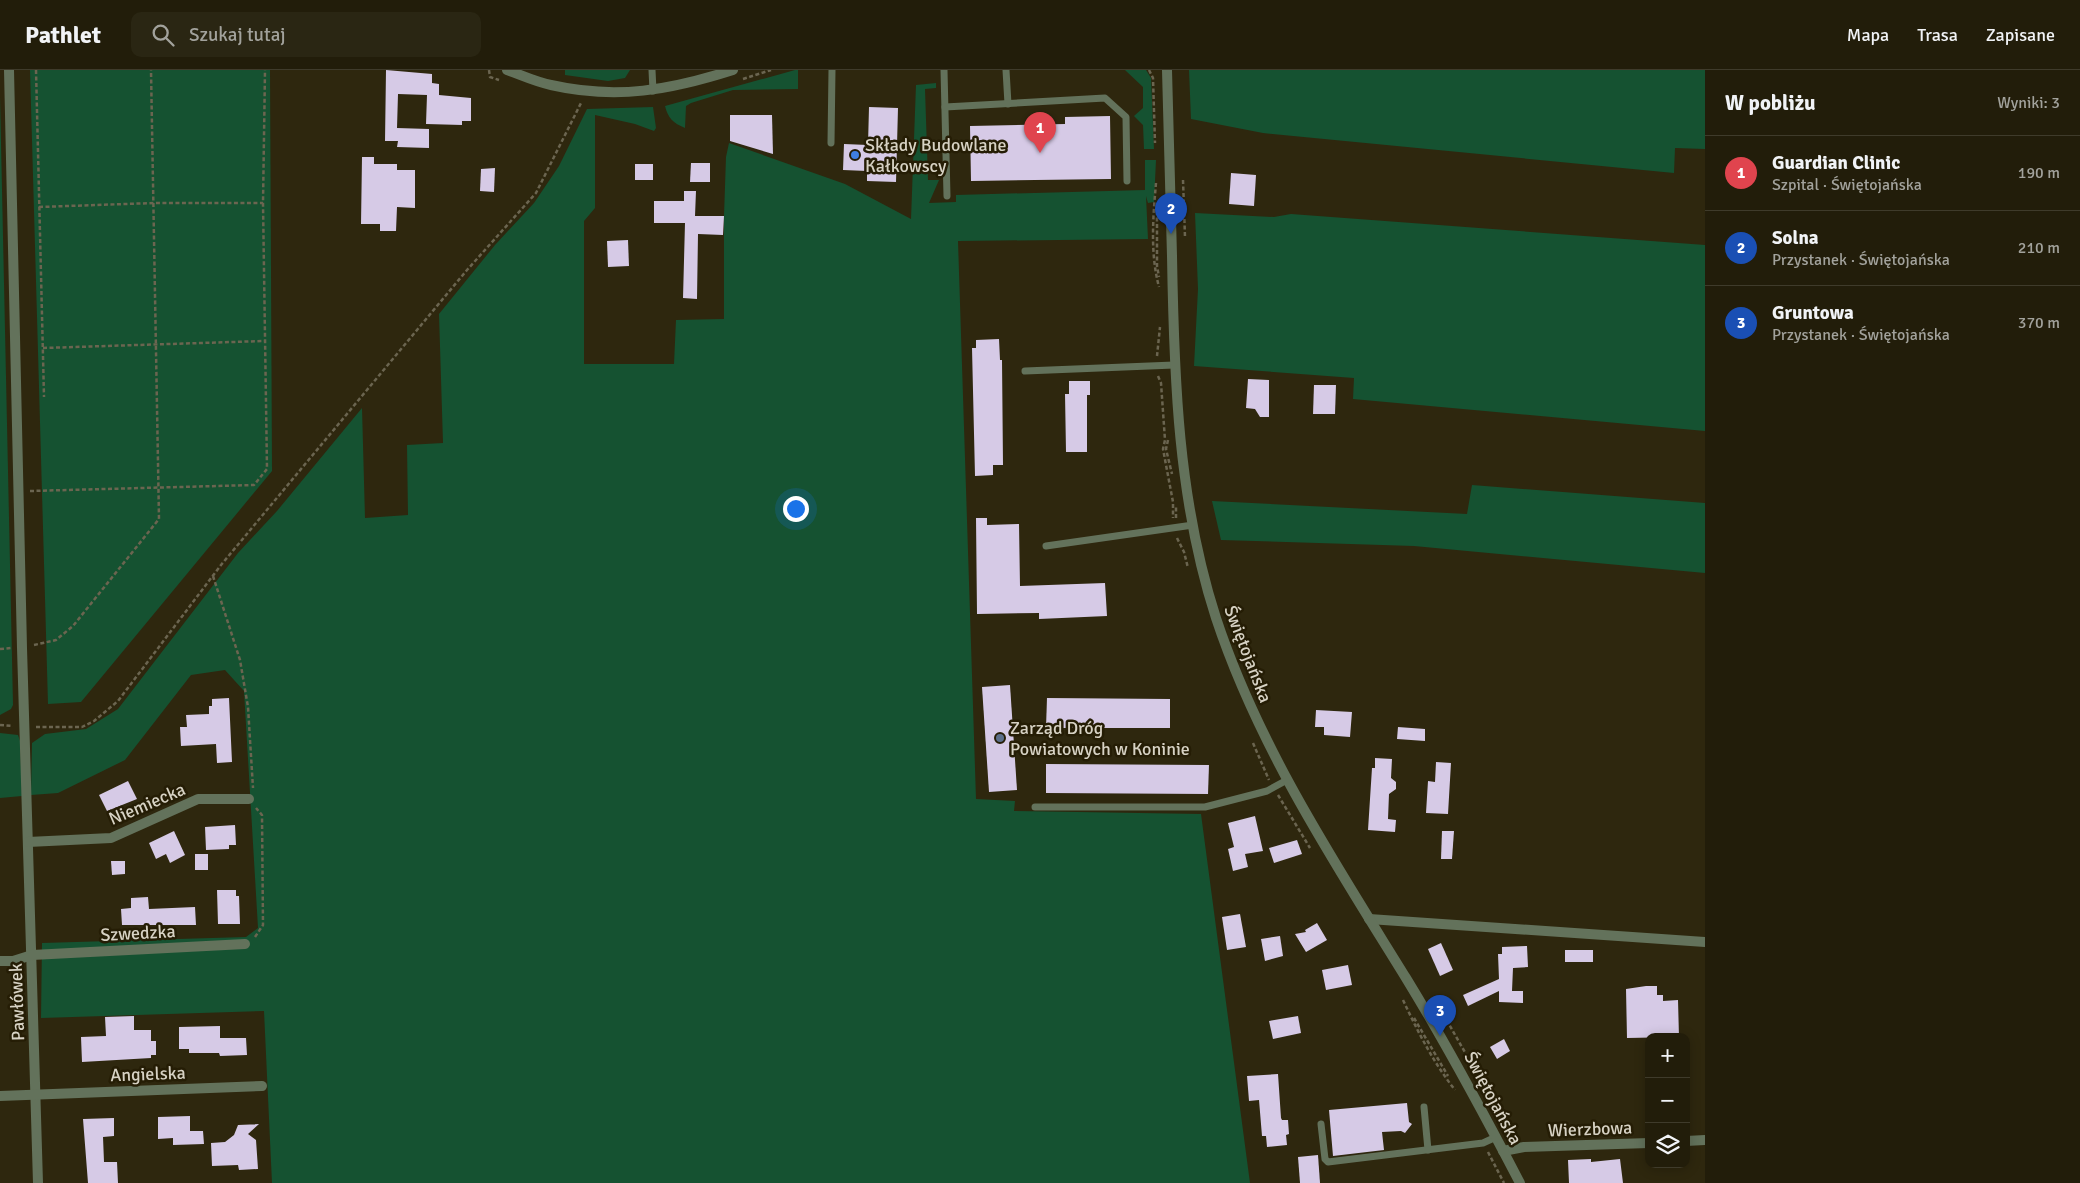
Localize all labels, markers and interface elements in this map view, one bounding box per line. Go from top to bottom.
search box [131,12,481,57]
text: Pathlet [25,20,101,50]
icon: search [149,21,177,49]
text: Szukaj tutaj [189,23,286,47]
text: Mapa [1847,24,1889,46]
text: Trasa [1917,24,1958,46]
text: Zapisane [1986,24,2055,46]
text: W pobliżu [1725,90,1816,116]
text: Wyniki: 3 [1997,93,2060,113]
pin: 1 [1024,112,1056,153]
place label: Składy Budowlane Kałkowscy [865,134,1006,177]
marker: Składy Budowlane Kałkowscy [849,149,861,161]
text: Guardian Clinic [1772,151,1900,175]
text: 1 [1737,163,1745,183]
text: 190 m [2018,163,2060,183]
text: Szpital · Świętojańska [1772,175,1922,195]
pin: 2 [1155,193,1187,234]
text: Solna [1772,226,1819,250]
text: 2 [1737,238,1745,258]
text: 210 m [2018,238,2060,258]
text: Przystanek · Świętojańska [1772,250,1950,270]
text: Gruntowa [1772,301,1854,325]
text: 3 [1737,313,1745,333]
text: 370 m [2018,313,2060,333]
text: Przystanek · Świętojańska [1772,325,1950,345]
your location [783,496,809,522]
street label: Świętojańska [1219,602,1277,706]
place label: Zarząd Dróg Powiatowych w Koninie [1010,717,1190,760]
marker: Zarząd Dróg Powiatowych w Koninie [994,732,1006,744]
street label: Niemiecka [105,778,189,830]
street label: Szwedzka [100,920,176,946]
street label: Pawłówek [5,963,29,1041]
pin: 3 [1424,995,1456,1036]
map controls [1645,1033,1690,1168]
button: + [1645,1033,1690,1078]
street label: Świętojańska [1459,1048,1527,1148]
street label: Angielska [110,1062,186,1086]
button: − [1645,1078,1690,1123]
street label: Wierzbowa [1547,1117,1633,1141]
button: layers [1645,1123,1690,1168]

